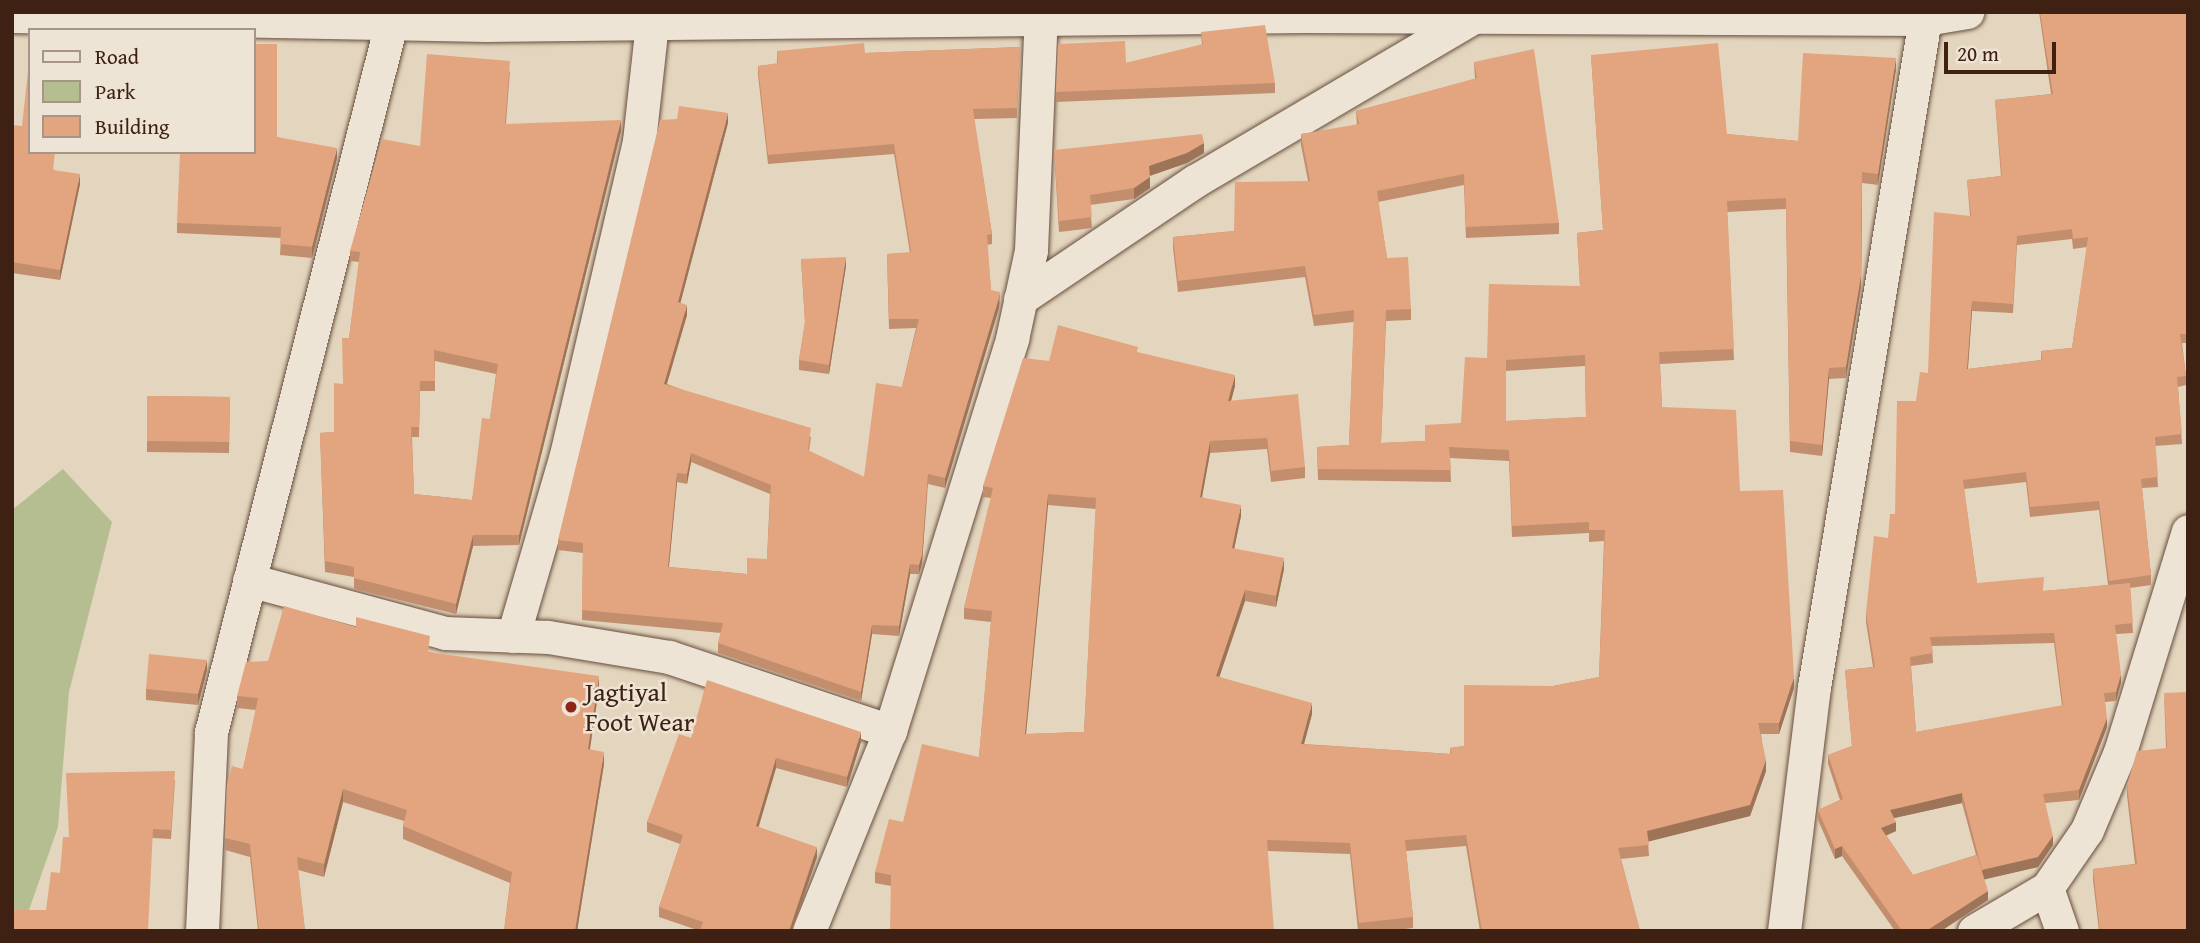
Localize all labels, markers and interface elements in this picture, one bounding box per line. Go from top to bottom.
legend [28,28,256,154]
scale bar [1948,28,2060,72]
text: 20 m [1957,38,1999,69]
text: Road [95,41,139,72]
text: Park [95,76,136,107]
text: Building [95,111,169,142]
place label: Jagtiyal Foot Wear [585,676,694,738]
marker: Jagtiyal Foot Wear [563,699,579,715]

